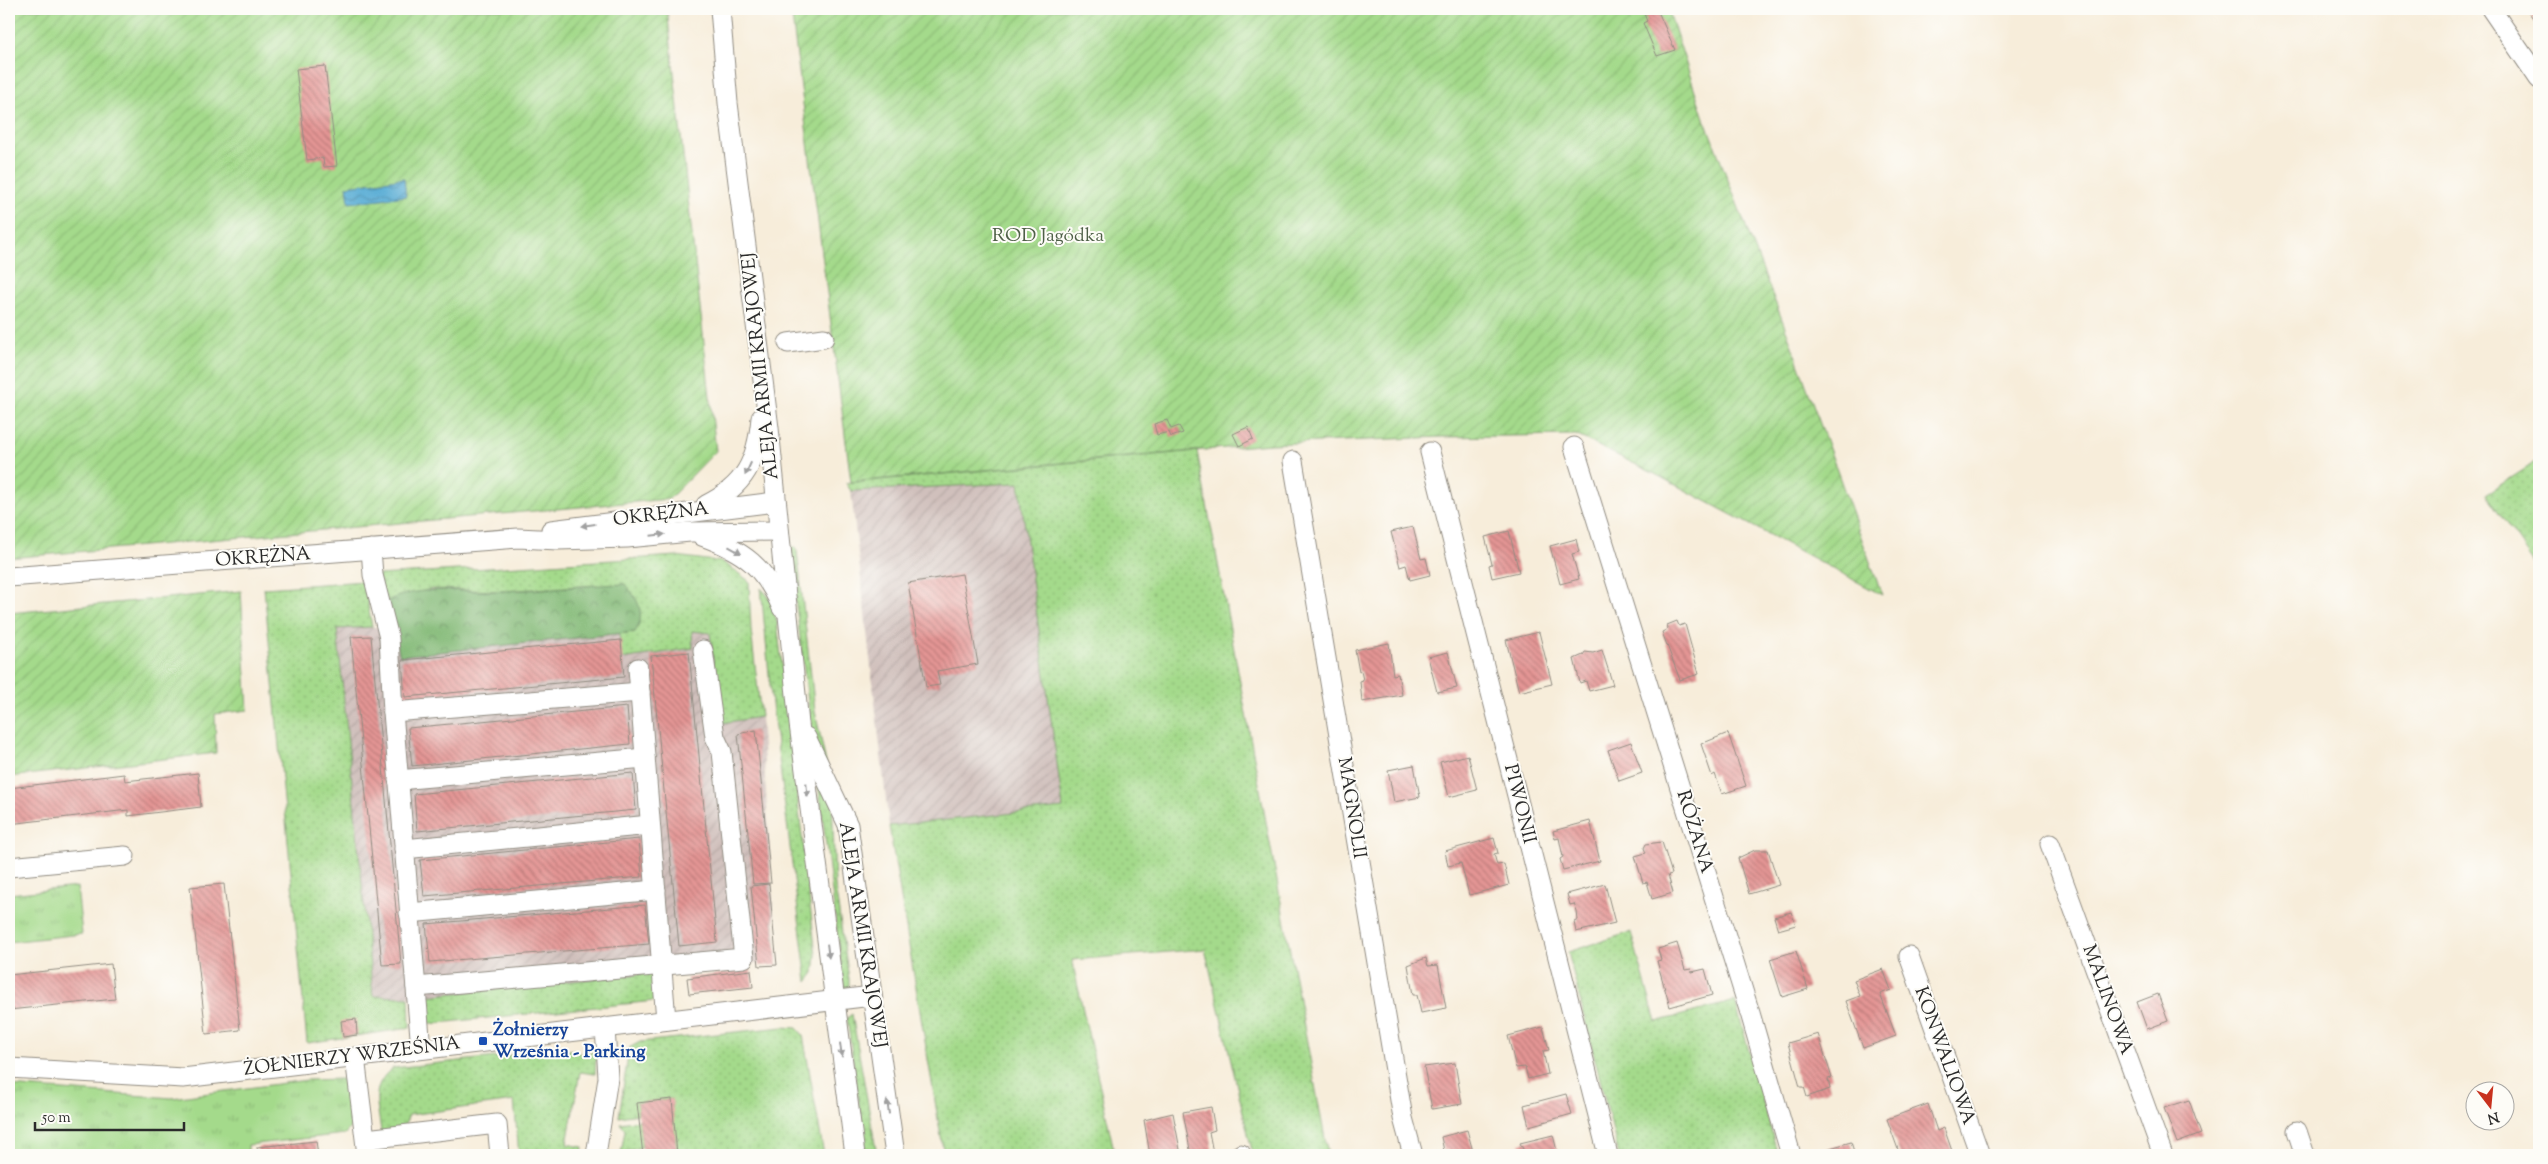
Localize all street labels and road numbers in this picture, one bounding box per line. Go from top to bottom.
street label: ALEJA ARMII KRAJOWEJ [736,251,786,481]
street label: OKRĘŻNA [612,496,711,534]
street label: OKRĘŻNA [214,541,312,575]
street label: MAGNOLII [1330,755,1372,861]
street label: PIWONII [1496,761,1542,847]
street label: RÓŻANA [1669,787,1720,877]
street label: ALEJA ARMII KRAJOWEJ [831,820,893,1050]
street label: MALINOWA [2075,941,2140,1059]
street label: KONWALIOWA [1906,983,1982,1129]
street label: ŻOŁNIERZY WRZEŚNIA [242,1030,462,1084]

